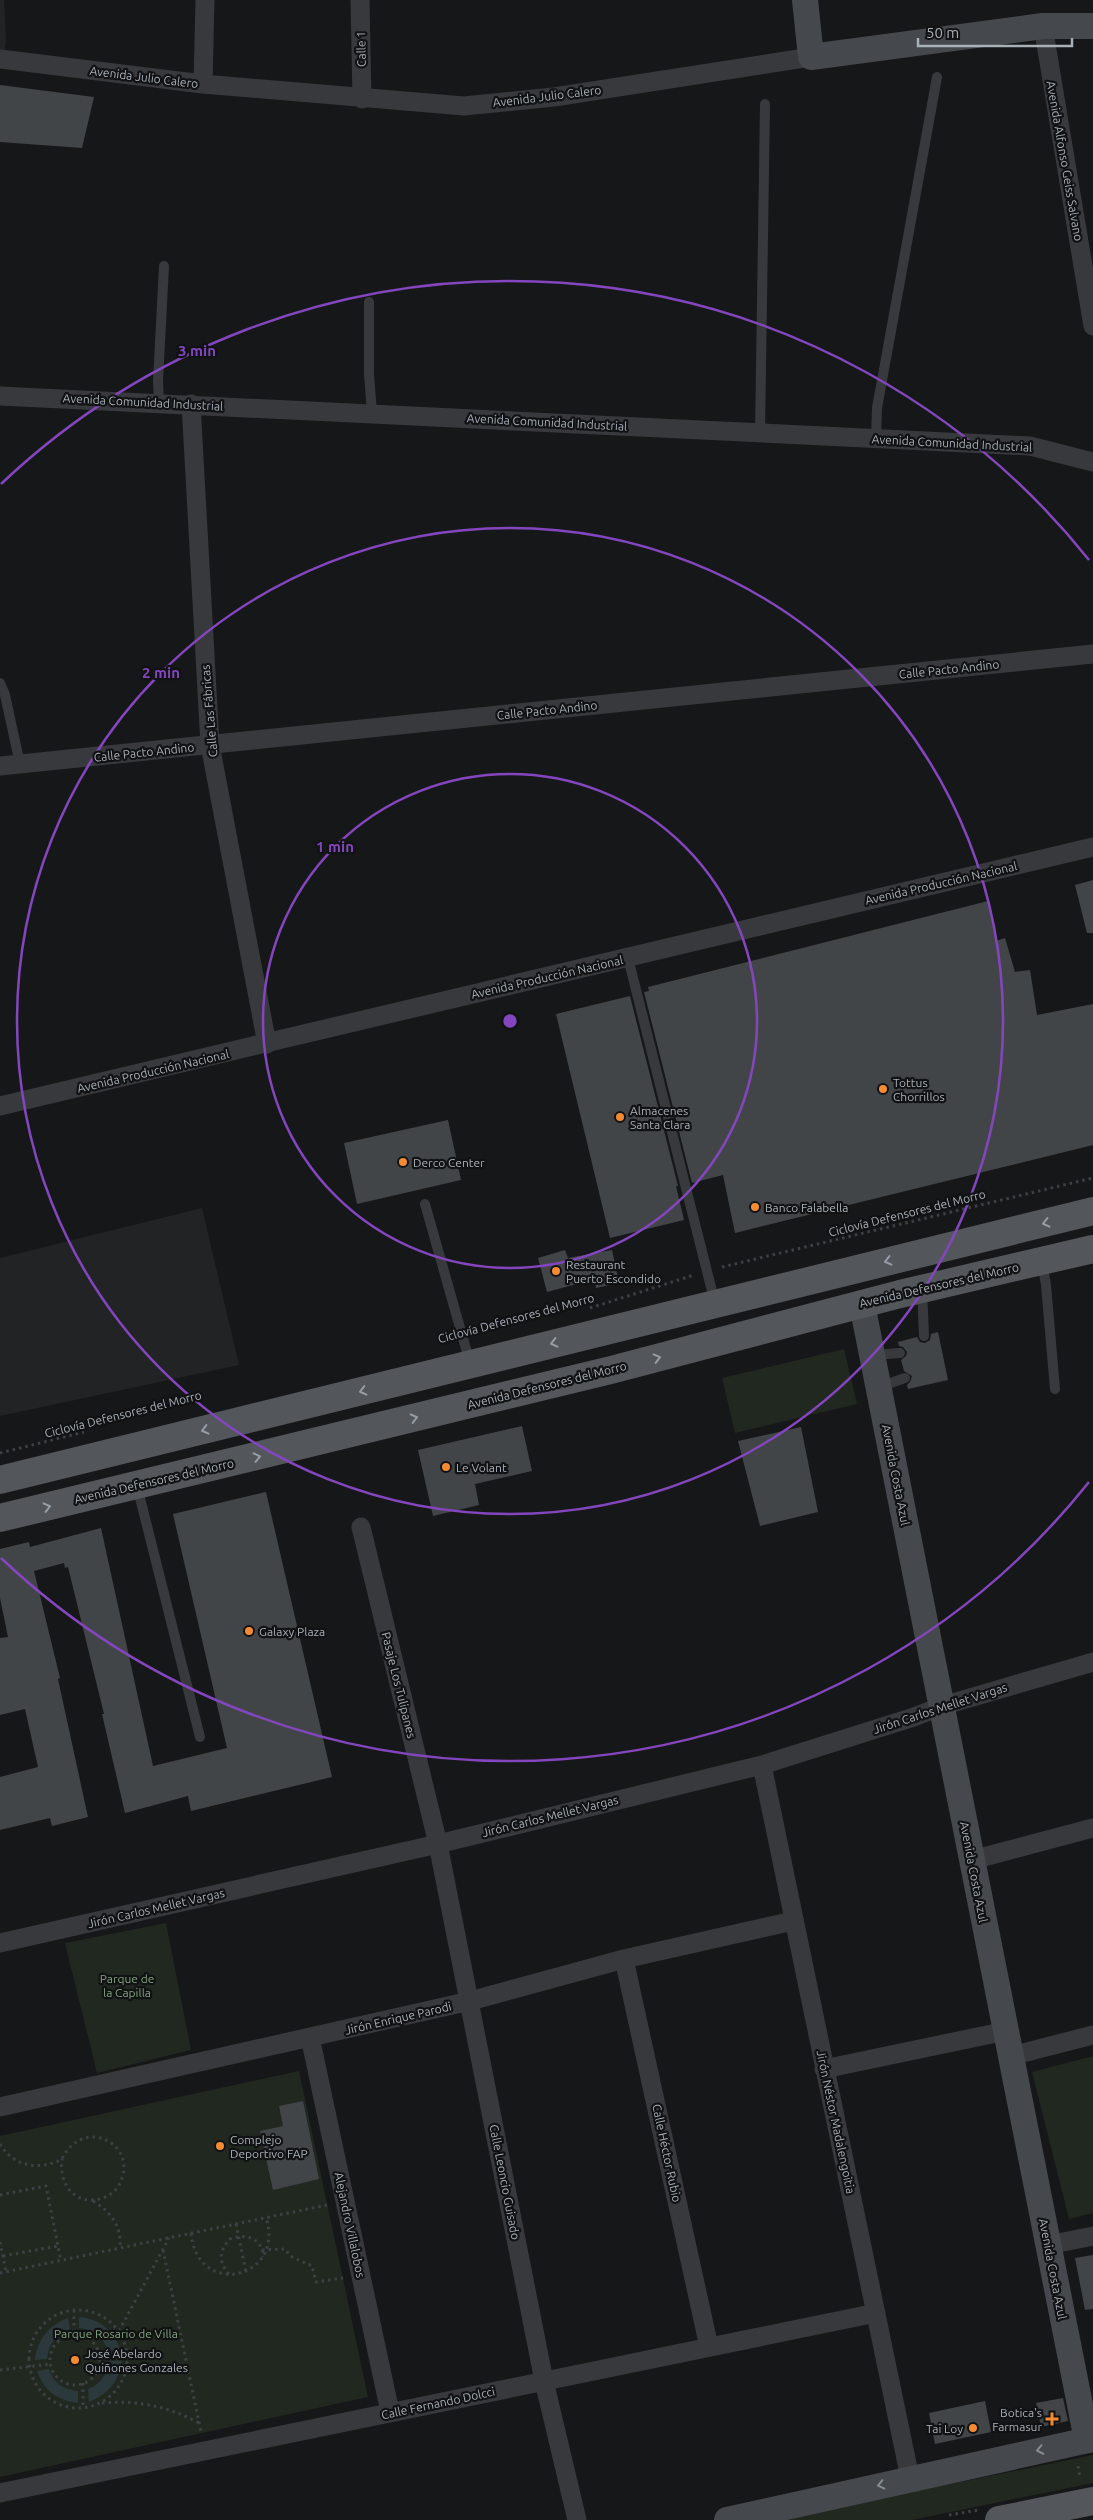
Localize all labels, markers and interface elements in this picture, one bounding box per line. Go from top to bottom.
scale bar [918,15,1072,47]
text: 50 m [926,24,959,41]
street label: Calle 1 [354,31,368,67]
street label: Avenida Julio Calero [89,64,199,90]
street label: Avenida Alfonso Geiss Salvano [1045,80,1085,242]
street label: Avenida Julio Calero [492,83,602,109]
text: 3 min [178,342,216,359]
street label: Avenida Comunidad Industrial [62,391,224,413]
street label: Avenida Comunidad Industrial [466,411,628,433]
street label: Avenida Comunidad Industrial [871,432,1033,454]
street label: Calle Pacto Andino [898,657,1000,681]
text: 2 min [142,664,180,681]
street label: Calle Las Fábricas [198,664,220,758]
street label: Calle Pacto Andino [496,698,598,722]
street label: Calle Pacto Andino [93,740,195,764]
text: 1 min [316,838,354,855]
street label: Avenida Producción Nacional [864,859,1018,907]
street label: Avenida Producción Nacional [470,953,624,1001]
centre of rings [501,1012,519,1030]
street label: Avenida Producción Nacional [76,1047,230,1095]
place label: Tottus Chorrillos [893,1076,945,1103]
marker: Tottus Chorrillos [877,1083,889,1095]
place label: Almacenes Santa Clara [630,1104,690,1131]
marker: Almacenes Santa Clara [614,1111,626,1123]
marker: Derco Center [397,1156,409,1168]
place label: Derco Center [413,1156,485,1169]
street label: Ciclovía Defensores del Morro [827,1187,987,1239]
marker: Banco Falabella [749,1201,761,1213]
place label: Banco Falabella [765,1201,848,1214]
one-way arrow [1041,1217,1050,1228]
one-way arrow [883,1255,892,1266]
place label: Restaurant Puerto Escondido [566,1258,661,1285]
street label: Avenida Defensores del Morro [858,1260,1020,1310]
marker: Restaurant Puerto Escondido [550,1265,562,1277]
street label: Ciclovía Defensores del Morro [436,1291,596,1345]
one-way arrow [550,1337,559,1348]
one-way arrow [652,1353,661,1363]
street label: Avenida Defensores del Morro [466,1359,628,1411]
one-way arrow [359,1385,367,1395]
street label: Ciclovía Defensores del Morro [43,1388,203,1440]
one-way arrow [410,1413,419,1424]
street label: Avenida Costa Azul [880,1423,912,1527]
one-way arrow [200,1424,209,1435]
one-way arrow [252,1452,261,1463]
street label: Avenida Defensores del Morro [73,1456,235,1506]
marker: Le Volant [440,1461,452,1473]
place label: Le Volant [456,1461,507,1474]
one-way arrow [43,1502,52,1513]
marker: Galaxy Plaza [243,1625,255,1637]
place label: Galaxy Plaza [259,1625,325,1638]
street label: Pasaje Los Tulipanes [379,1630,419,1740]
street label: Jirón Carlos Mellet Vargas [871,1680,1009,1736]
street label: Jirón Carlos Mellet Vargas [480,1793,620,1839]
street label: Avenida Costa Azul [958,1820,990,1924]
street label: Jirón Carlos Mellet Vargas [86,1886,226,1930]
park label: Parque de la Capilla [100,1972,154,1999]
street label: Jirón Enrique Parodi [343,1999,453,2037]
street label: Jirón Néstor Madalengoitia [814,2049,858,2195]
street label: Calle Héctor Rubio [650,2103,684,2203]
street label: Calle Leoncio Guisado [487,2123,523,2241]
place label: Complejo Deportivo FAP [230,2133,308,2160]
marker: Complejo Deportivo FAP [214,2140,226,2152]
street label: Alejandro Villalobos [332,2171,368,2279]
street label: Avenida Costa Azul [1037,2217,1069,2321]
park label: Parque Rosario de Villa [54,2327,178,2340]
place label: José Abelardo Quiñones Gonzales [85,2347,188,2374]
marker: José Abelardo Quiñones Gonzales [69,2354,81,2366]
street label: Calle Fernando Dolcci [380,2385,496,2421]
place label: Botica's Farmasur [992,2406,1042,2433]
marker: Botica's Farmasur [1046,2413,1058,2425]
place label: Tai Loy [926,2422,963,2435]
marker: Tai Loy [967,2422,979,2434]
one-way arrow [1035,2444,1044,2455]
one-way arrow [877,2479,885,2490]

